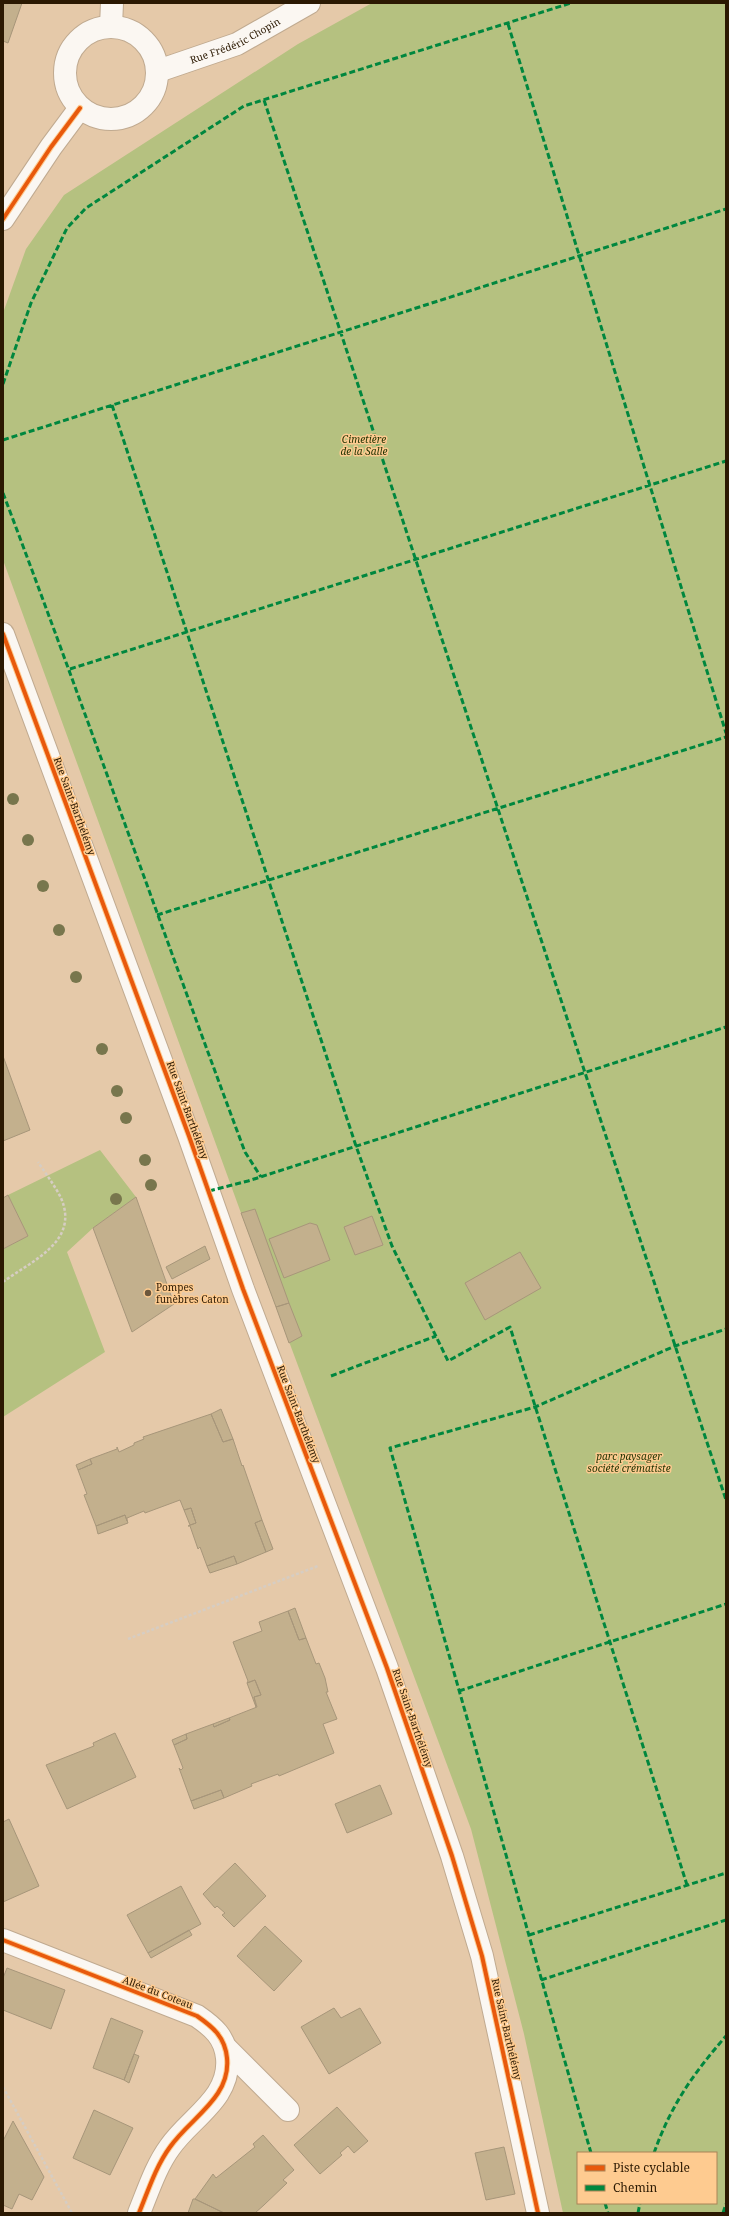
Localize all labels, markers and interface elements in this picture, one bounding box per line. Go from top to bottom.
street label: Rue Frédéric Chopin [188,14,283,67]
park label: Cimetière de la Salle [341,432,388,458]
street label: Rue Saint-Barthélémy [51,755,99,857]
street label: Rue Saint-Barthélémy [164,1059,212,1161]
place label: Pompes funèbres Caton [156,1280,229,1306]
marker: Pompes funèbres Caton [143,1288,153,1298]
street label: Rue Saint-Barthélémy [274,1363,324,1465]
park label: parc paysager société crématiste [587,1449,671,1475]
street label: Rue Saint-Barthélémy [390,1667,437,1770]
street label: Allée du Coteau [121,1972,196,2012]
street label: Rue Saint-Barthélémy [489,1977,526,2081]
legend [577,2152,717,2204]
text: Piste cyclable [613,2159,690,2176]
text: Chemin [613,2179,658,2196]

